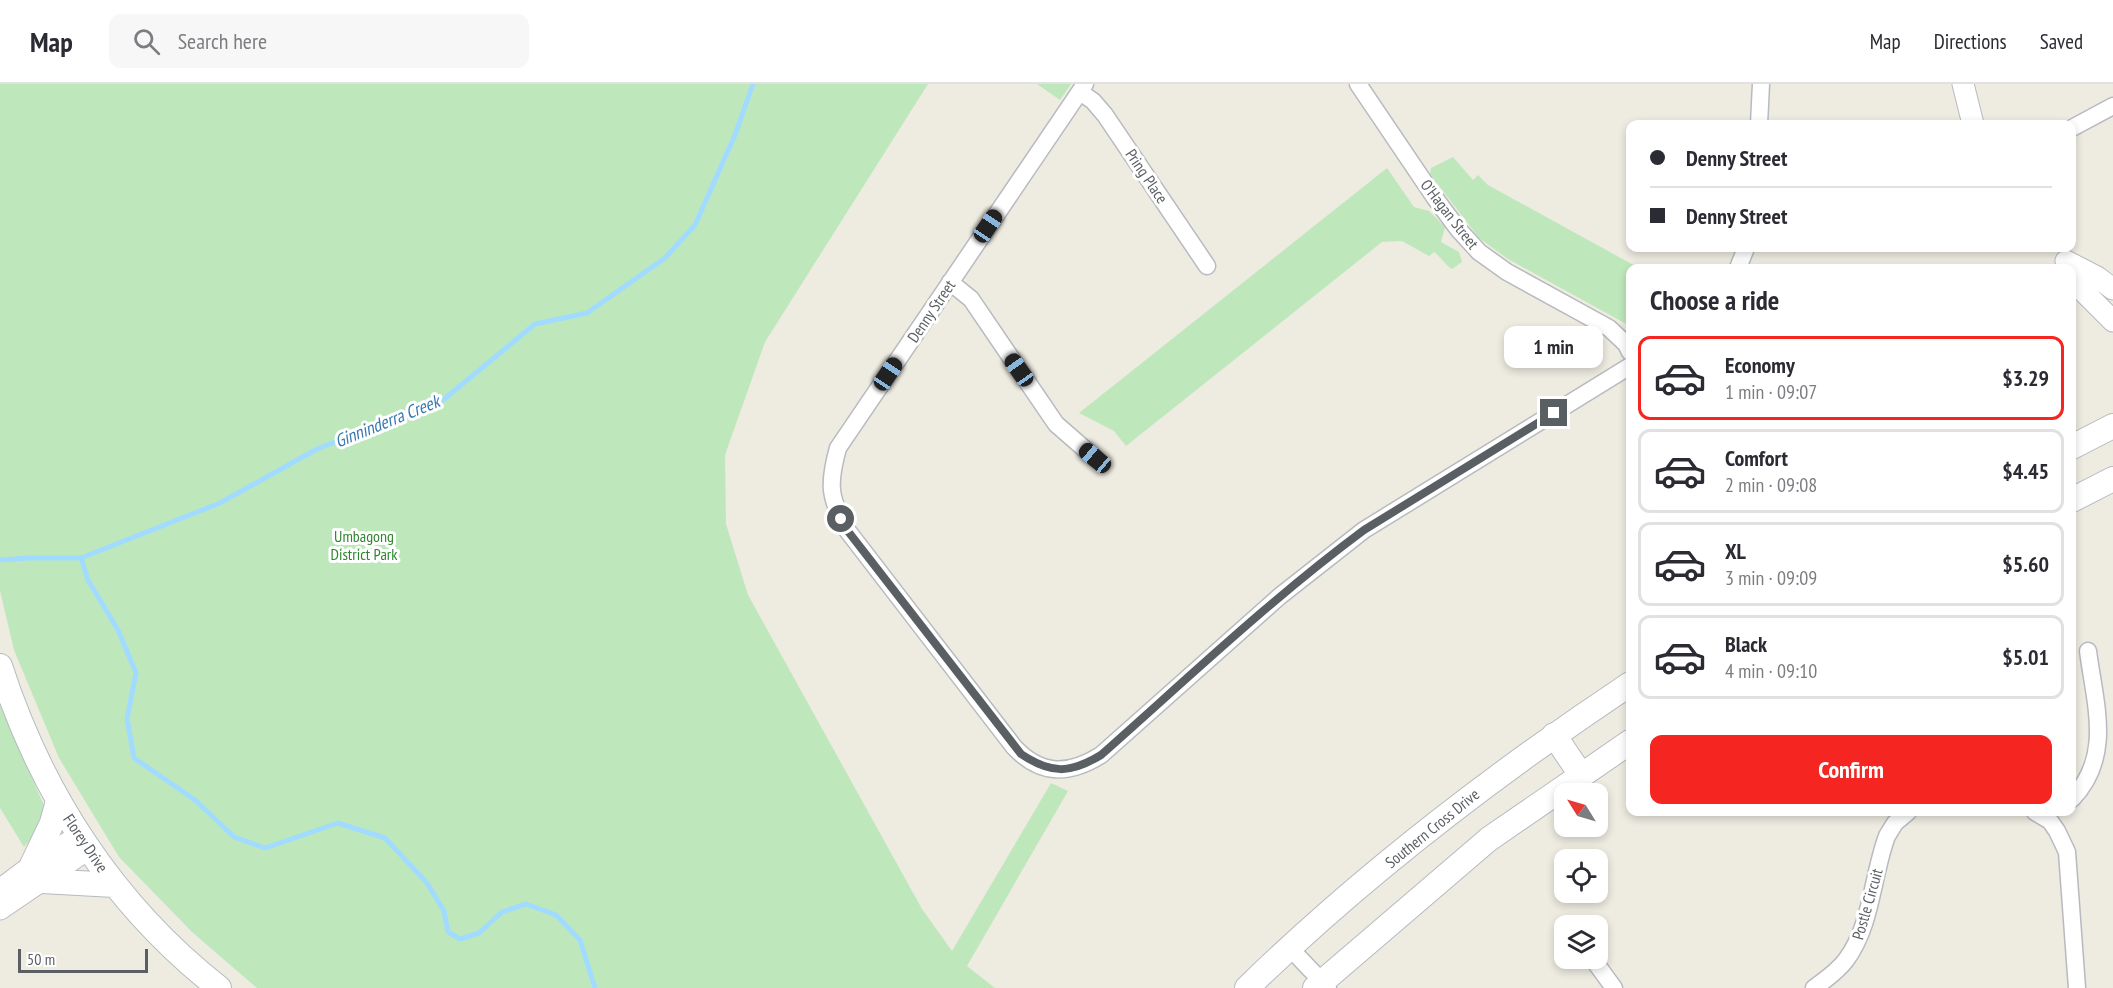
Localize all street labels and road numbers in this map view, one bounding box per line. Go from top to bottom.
street label: Pring Place [1122,145,1172,207]
street label: O'Hagan Street [1417,175,1484,253]
street label: Denny Street [903,275,960,346]
street label: Southern Cross Drive [1381,784,1483,872]
street label: Florey Drive [59,810,113,876]
street label: Postle Circuit [1847,866,1887,942]

